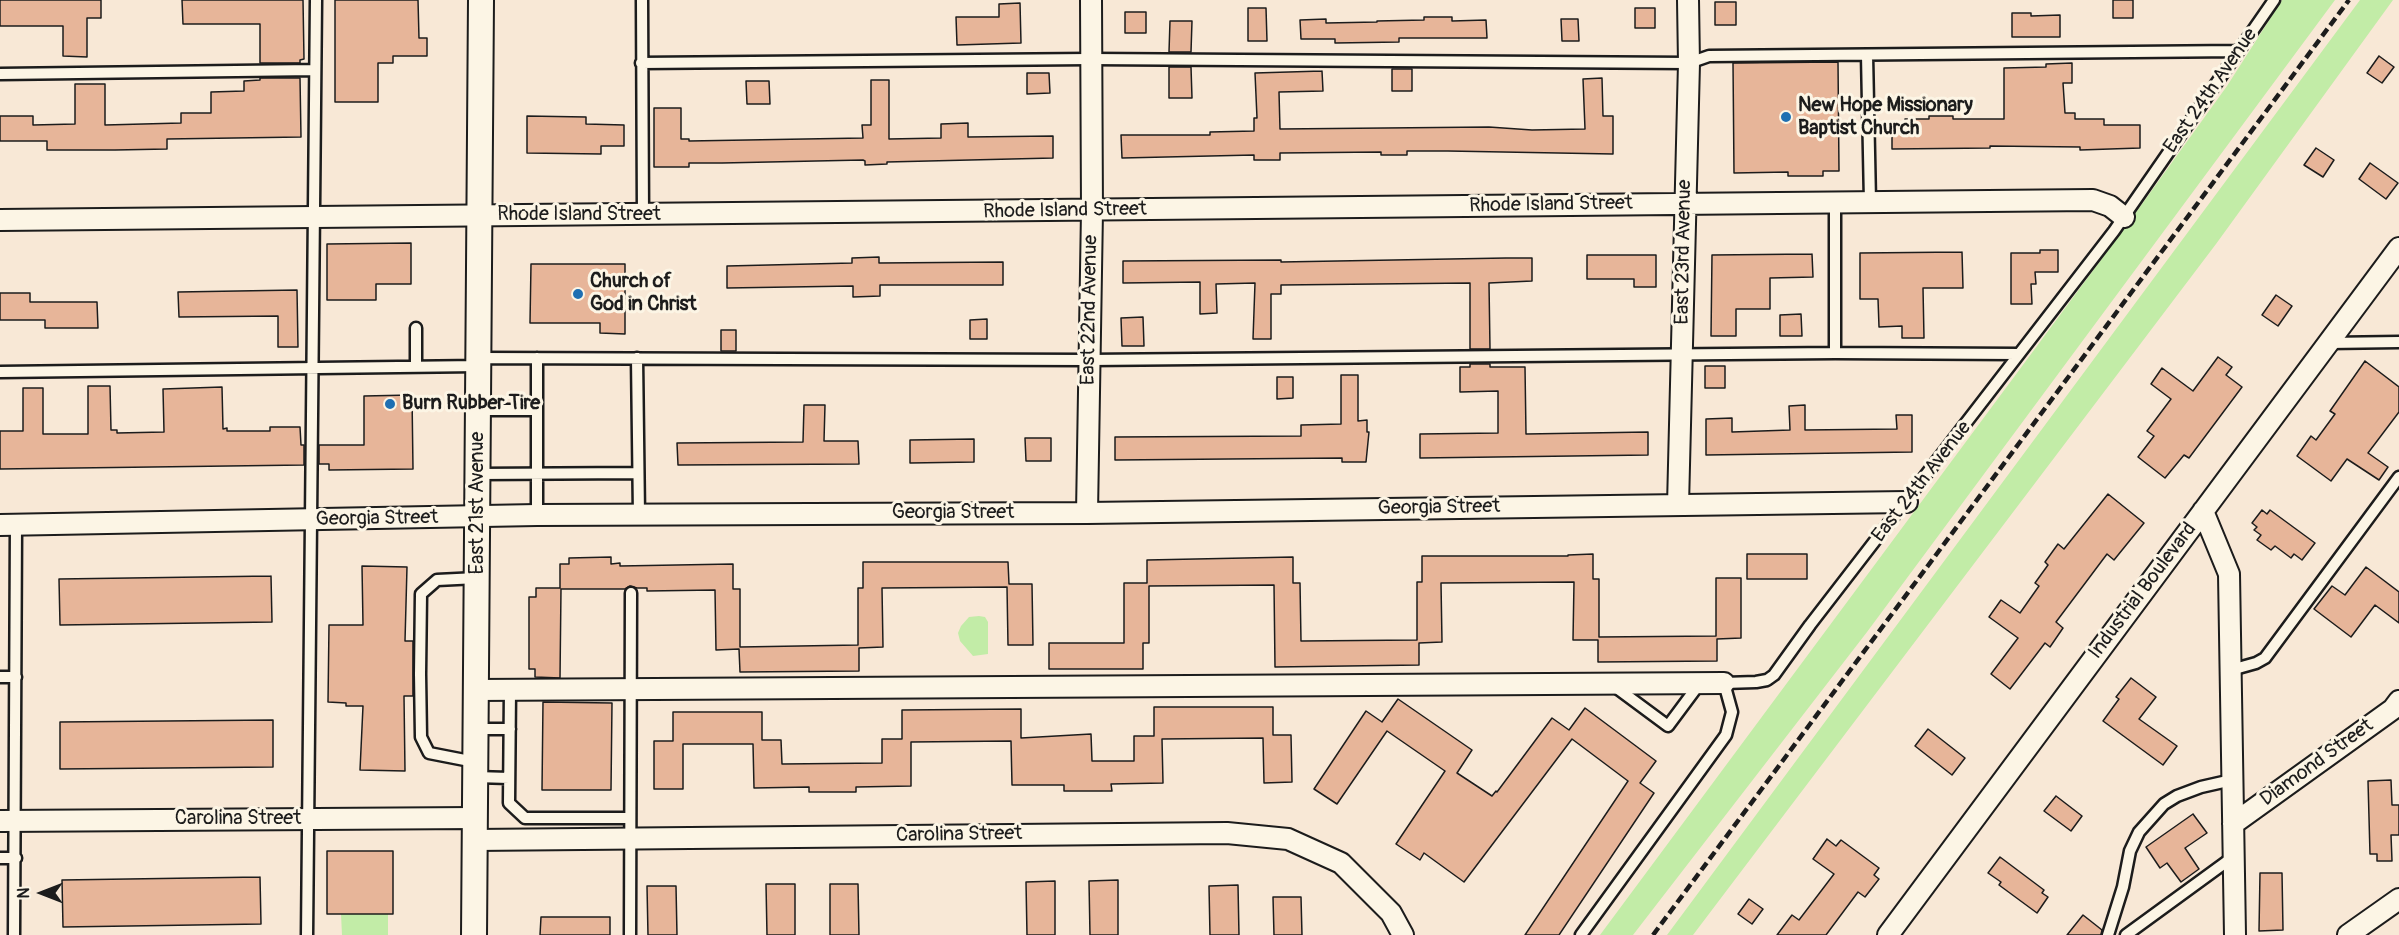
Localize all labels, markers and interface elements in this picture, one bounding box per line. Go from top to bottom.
street label: East 24th Avenue [2159,24,2263,158]
place label: New Hope Missionary Baptist Church [1798,94,1973,141]
marker: New Hope Missionary Baptist Church [1779,110,1793,124]
street label: East 23rd Avenue [1671,179,1697,325]
street label: Rhode Island Street [1469,192,1633,218]
street label: Rhode Island Street [983,198,1147,224]
street label: Rhode Island Street [497,203,661,227]
street label: East 22nd Avenue [1077,235,1103,385]
place label: Church of God in Christ [590,270,697,317]
marker: Church of God in Christ [571,287,585,301]
place label: Burn Rubber Tire [402,392,540,416]
marker: Burn Rubber Tire [383,397,397,411]
street label: East 24th Avenue [1867,417,1977,547]
street label: East 21st Avenue [466,432,490,574]
street label: Georgia Street [1378,495,1500,521]
street label: Georgia Street [892,501,1014,525]
street label: Georgia Street [316,506,438,532]
street label: Industrial Boulevard [2084,518,2202,664]
street label: Diamond Street [2256,714,2378,812]
street label: Carolina Street [175,807,301,831]
street label: Carolina Street [896,822,1022,848]
north arrow [12,863,72,923]
text: N [14,888,34,898]

